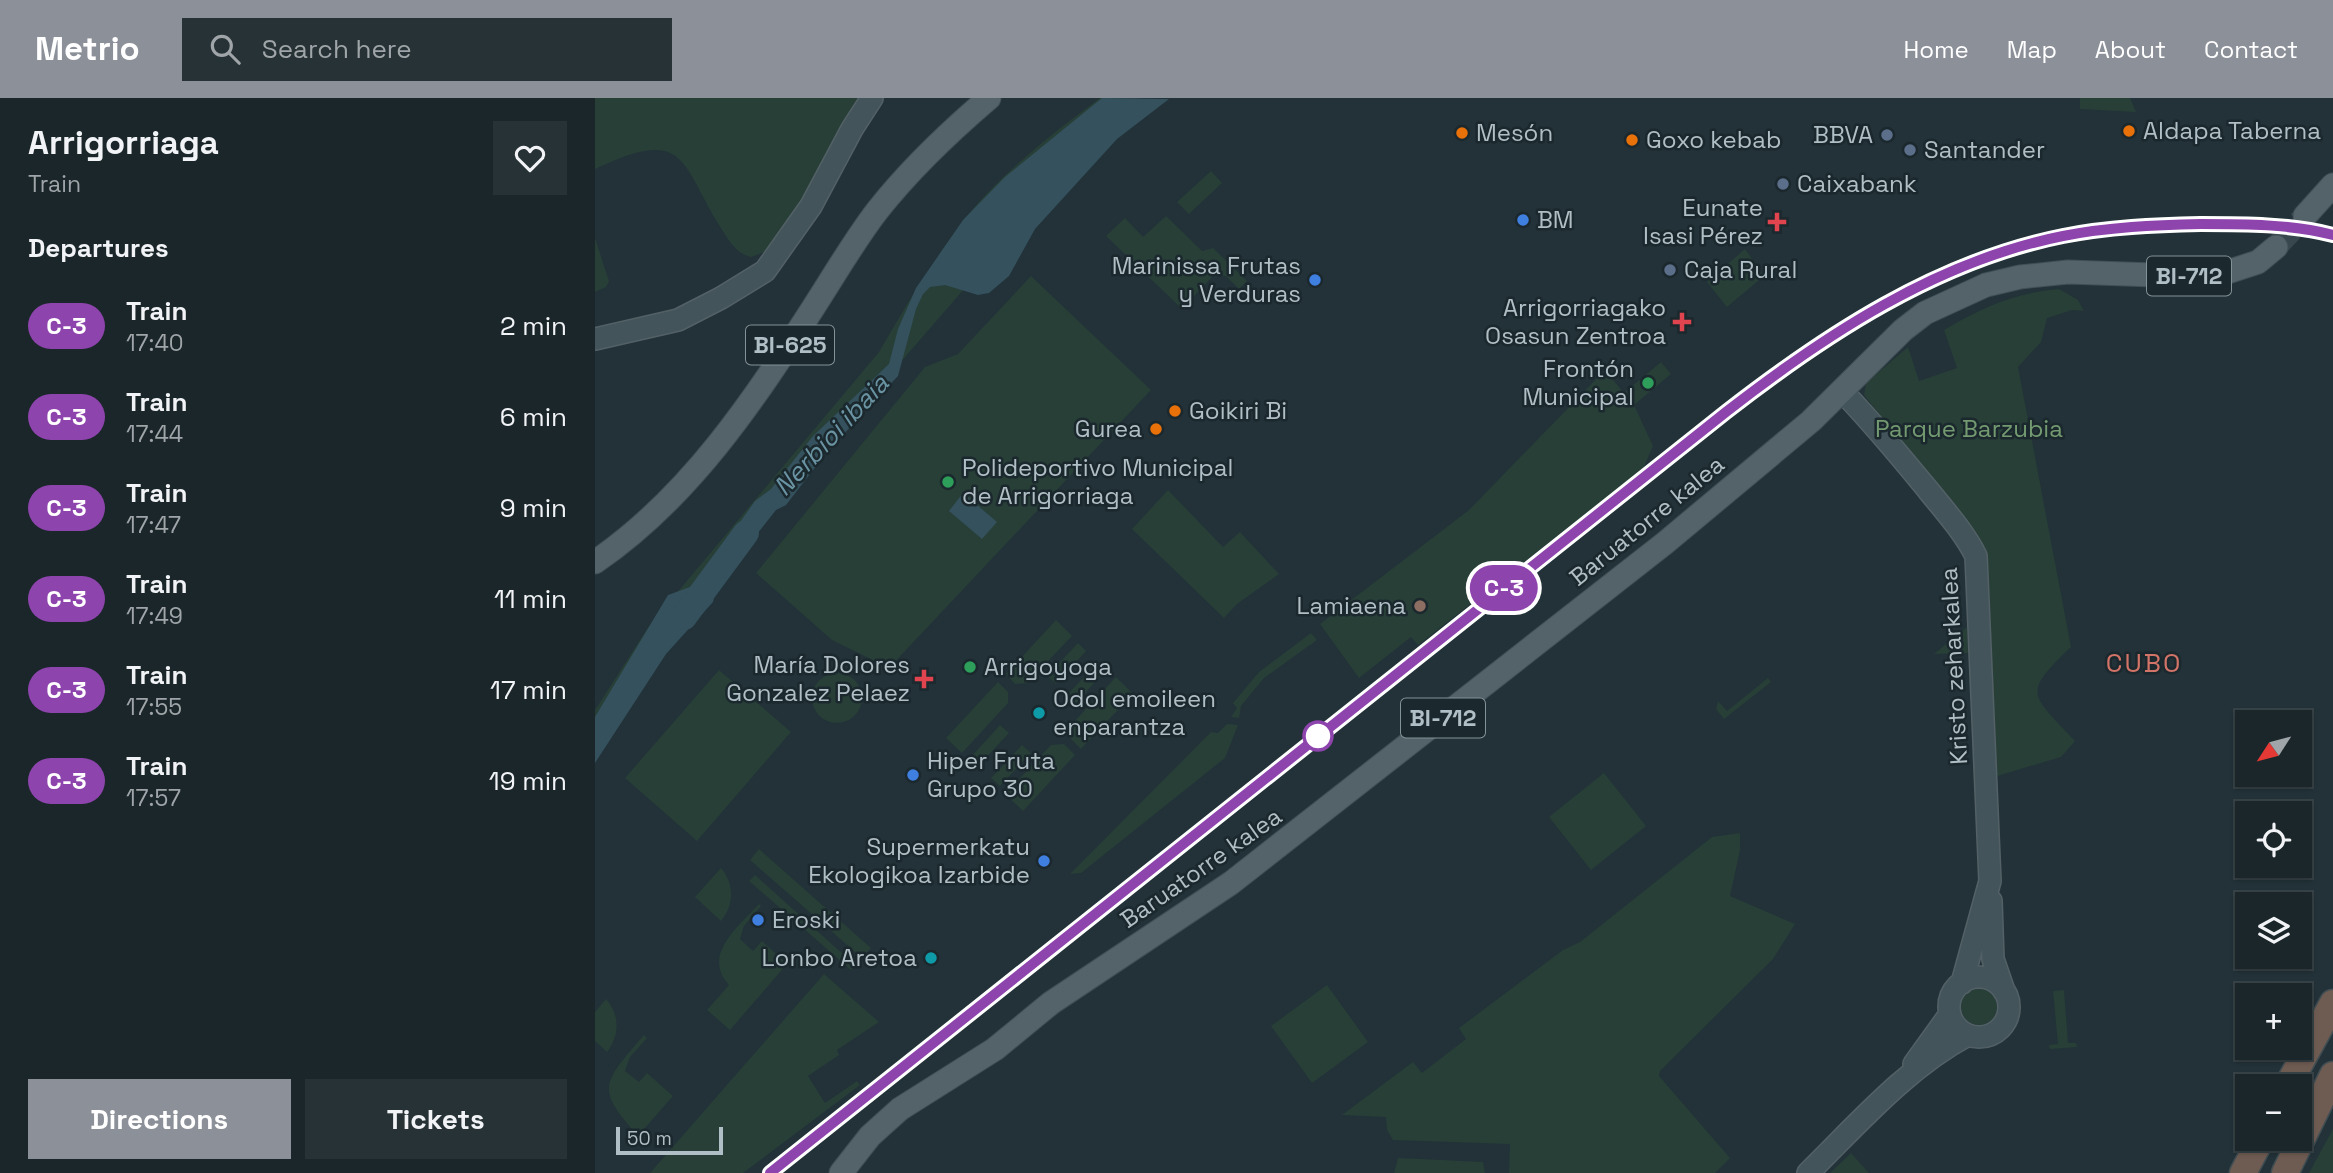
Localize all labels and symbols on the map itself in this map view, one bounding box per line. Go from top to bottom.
place label: Aldapa Taberna [2143,115,2321,146]
place label: Mesón [1476,117,1553,148]
place label: BBVA [1813,119,1873,150]
marker: Aldapa Taberna [2121,123,2137,139]
place label: Goxo kebab [1646,124,1782,155]
marker: Mesón [1454,125,1470,141]
marker: BBVA [1879,127,1895,143]
marker: Goxo kebab [1624,132,1640,148]
place label: Santander [1924,134,2045,165]
marker: Santander [1902,142,1918,158]
place label: Caixabank [1797,168,1917,199]
marker: Caixabank [1775,176,1791,192]
place label: Eunate Isasi Pérez [1643,192,1763,251]
place label: BM [1537,204,1574,235]
marker: BM [1515,212,1531,228]
marker: Eunate Isasi Pérez [1769,214,1785,230]
place label: Marinissa Frutas y Verduras [1112,250,1301,309]
place label: Caja Rural [1684,254,1797,285]
road number: BI-712 [2147,256,2231,295]
marker: Caja Rural [1662,262,1678,278]
marker: Marinissa Frutas y Verduras [1307,272,1323,288]
place label: Arrigorriagako Osasun Zentroa [1485,292,1666,351]
marker: Arrigorriagako Osasun Zentroa [1672,312,1692,332]
road number: BI-625 [746,326,834,364]
place label: Frontón Municipal [1523,353,1634,412]
water label: Nerbioi ibaia [766,366,897,503]
marker: Frontón Municipal [1640,375,1656,391]
place label: Goikiri Bi [1189,395,1287,426]
marker: Goikiri Bi [1167,403,1183,419]
place label: Gurea [1075,413,1142,444]
park label: Parque Barzubia [1875,413,2063,444]
marker: Gurea [1148,421,1164,437]
street label: Baruatorre kalea [1563,449,1731,593]
place label: Polideportivo Municipal de Arrigorriaga [962,452,1233,511]
marker: Polideportivo Municipal de Arrigorriaga [940,474,956,490]
line badge: C-3 [1464,565,1544,611]
street label: Kristo zeharkalea [1933,566,1974,766]
place label: Lamiaena [1296,590,1406,621]
marker: Lamiaena [1412,598,1428,614]
district label: CUBO [2106,646,2182,680]
place label: María Dolores Gonzalez Pelaez [726,649,910,708]
place label: Arrigoyoga [984,651,1112,682]
marker: Arrigoyoga [962,659,978,675]
marker: María Dolores Gonzalez Pelaez [916,671,932,687]
place label: Odol emoileen enparantza [1053,683,1216,742]
road number: BI-712 [1401,698,1485,738]
marker: Odol emoileen enparantza [1031,705,1047,721]
north arrow [2235,710,2312,788]
unlabelled marker [1303,721,1333,751]
place label: Hiper Fruta Grupo 30 [927,745,1055,804]
marker: Hiper Fruta Grupo 30 [905,767,921,783]
street label: Baruatorre kalea [1114,800,1288,935]
place label: Supermerkatu Ekologikoa Izarbide [808,831,1030,890]
marker: Supermerkatu Ekologikoa Izarbide [1036,853,1052,869]
place label: Eroski [772,904,840,935]
marker: Eroski [750,912,766,928]
place label: Lonbo Aretoa [762,942,917,973]
marker: Lonbo Aretoa [923,950,939,966]
scale bar [616,1124,723,1156]

